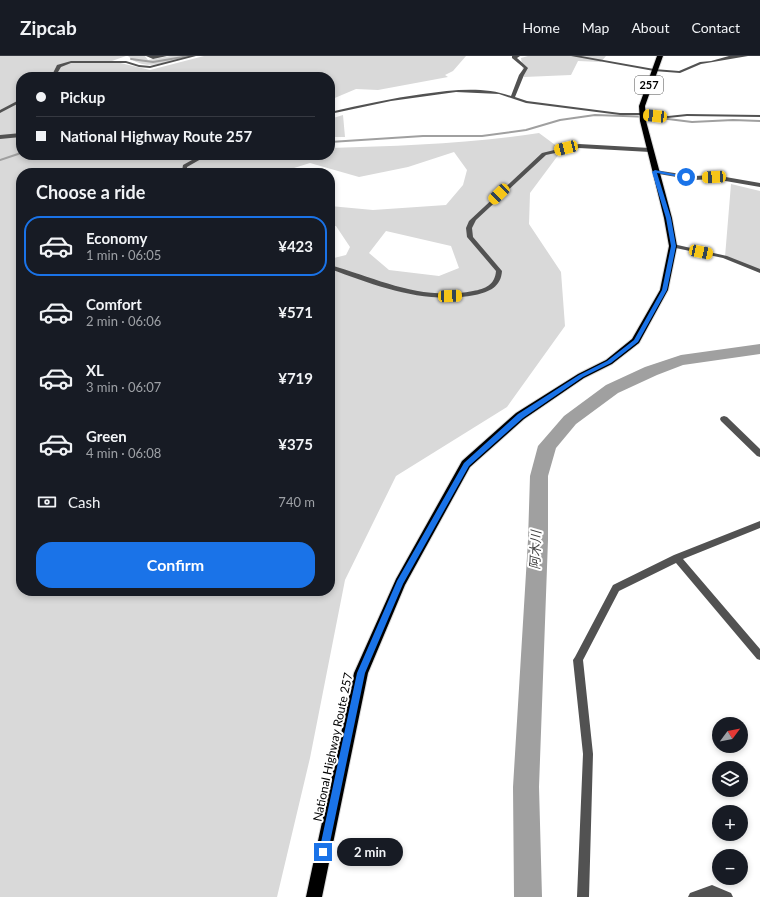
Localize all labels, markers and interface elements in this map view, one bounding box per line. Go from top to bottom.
text: Zipcab [20,16,77,39]
text: Home [522,19,560,36]
text: Map [582,19,609,36]
text: About [631,19,669,36]
text: Contact [691,19,740,36]
road number: 257 [635,76,663,94]
text: Pickup [60,88,105,106]
car [642,109,668,123]
text: National Highway Route 257 [60,127,252,145]
car [553,139,579,157]
route start [677,168,695,186]
car [702,170,726,184]
text: Choose a ride [36,181,145,203]
car [486,181,512,207]
icon: car [38,228,74,264]
text: Economy [86,229,147,247]
text: ¥423 [278,237,313,255]
car [688,244,714,260]
text: 1 min · 06:05 [86,247,161,263]
car [438,290,462,302]
icon: car [38,294,74,330]
text: Comfort [86,295,142,313]
text: ¥571 [278,303,313,321]
text: 2 min · 06:06 [86,313,161,329]
icon: car [38,360,74,396]
text: XL [86,361,104,379]
text: ¥719 [278,369,313,387]
text: 3 min · 06:07 [86,379,161,395]
icon: car [38,426,74,462]
text: Green [86,427,127,445]
text: ¥375 [278,435,313,453]
text: 4 min · 06:08 [86,445,161,461]
icon: cash [36,491,58,513]
text: Cash [68,493,100,511]
text: 740 m [278,494,315,510]
water label: 阿木川 [526,528,544,570]
button: Confirm [36,542,315,588]
street label: National Highway Route 257 [309,671,356,823]
north arrow [712,717,748,753]
map controls [712,717,748,885]
button: layers [712,761,748,797]
button: + [712,805,748,841]
callout: 2 min [337,838,403,866]
route end [314,843,332,861]
text: 2 min [354,844,386,860]
button: − [712,849,748,885]

